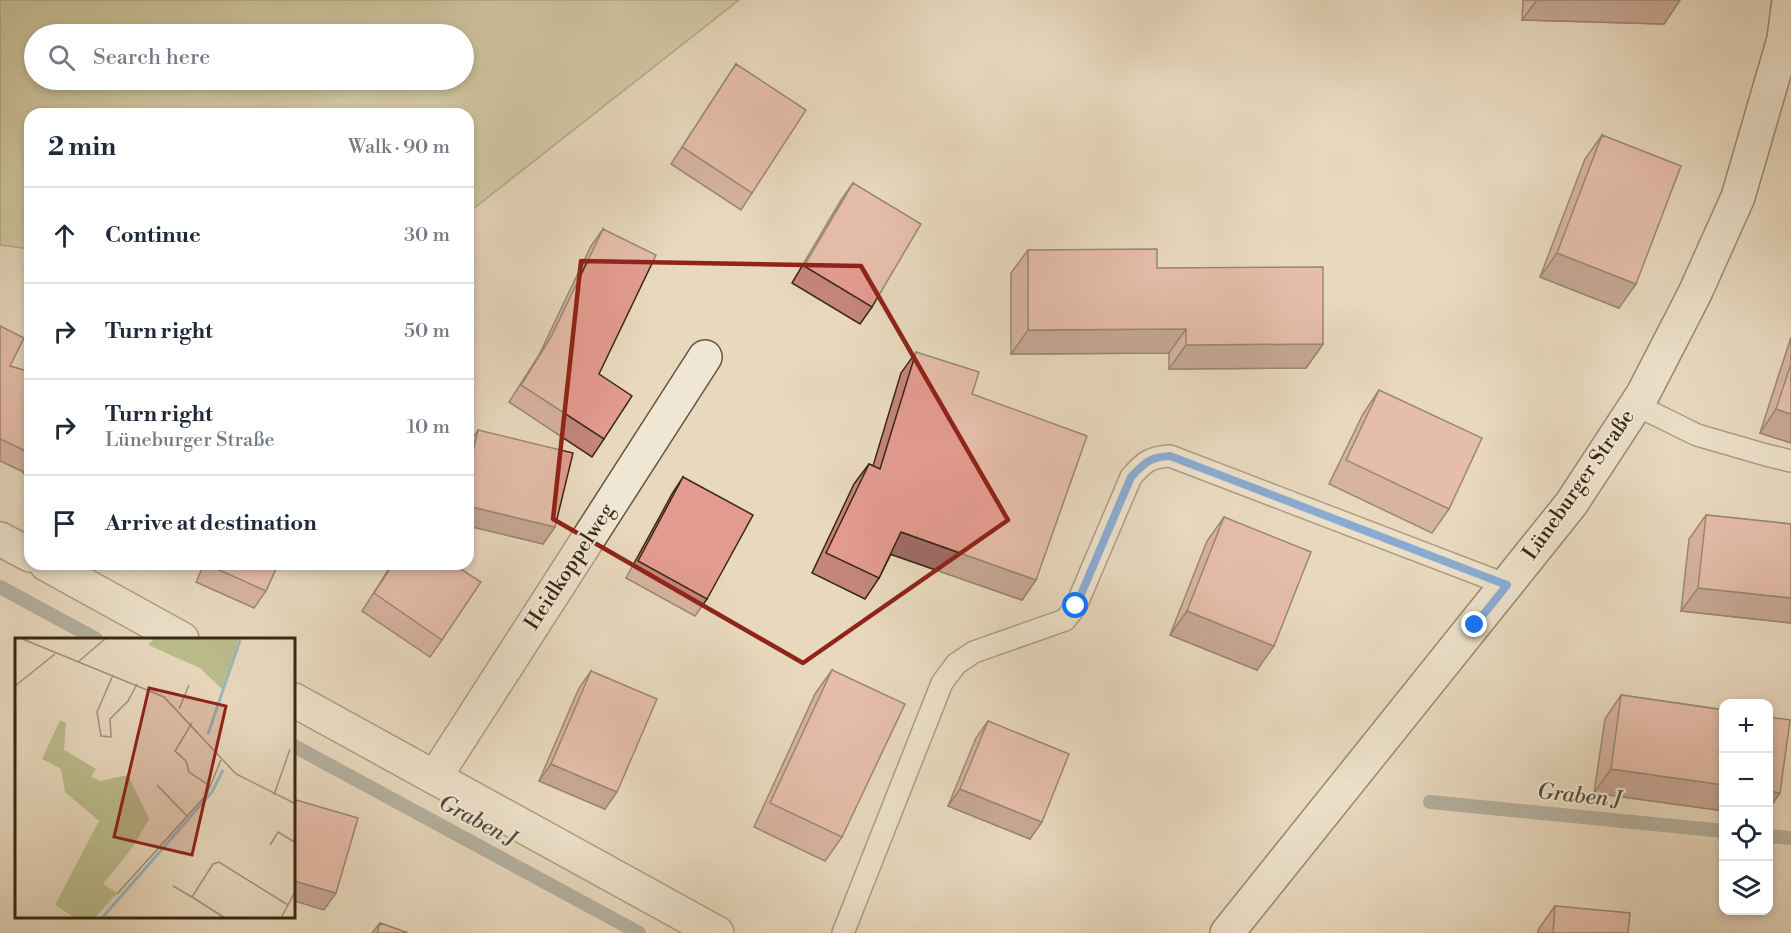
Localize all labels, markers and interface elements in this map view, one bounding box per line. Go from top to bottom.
search box [24,24,474,90]
icon: search [45,41,78,74]
text: Search here [93,44,210,71]
text: 2 min [48,131,116,163]
text: Walk · 90 m [348,135,450,160]
icon: ahead [48,219,81,252]
text: Continue [105,222,201,249]
text: 30 m [404,223,450,248]
icon: right [48,315,81,348]
text: Turn right [105,318,213,345]
text: 50 m [404,319,450,344]
text: Turn right [105,401,213,428]
street label: Lüneburger Straße [1517,405,1641,565]
icon: right [48,411,81,444]
text: 10 m [407,415,450,440]
text: Lüneburger Straße [105,428,274,453]
street label: Heidkoppelweg [519,499,621,635]
icon: arrive [48,507,81,540]
text: Arrive at destination [105,510,317,537]
route start [1062,592,1088,618]
route end [1461,611,1487,637]
inset map [15,638,296,918]
map controls [1719,699,1773,915]
button: + [1719,699,1773,753]
button: − [1719,753,1773,807]
water label: Graben J [1536,778,1625,814]
water label: Graben J [434,789,523,854]
button: locate [1719,807,1773,861]
button: layers [1719,861,1773,915]

